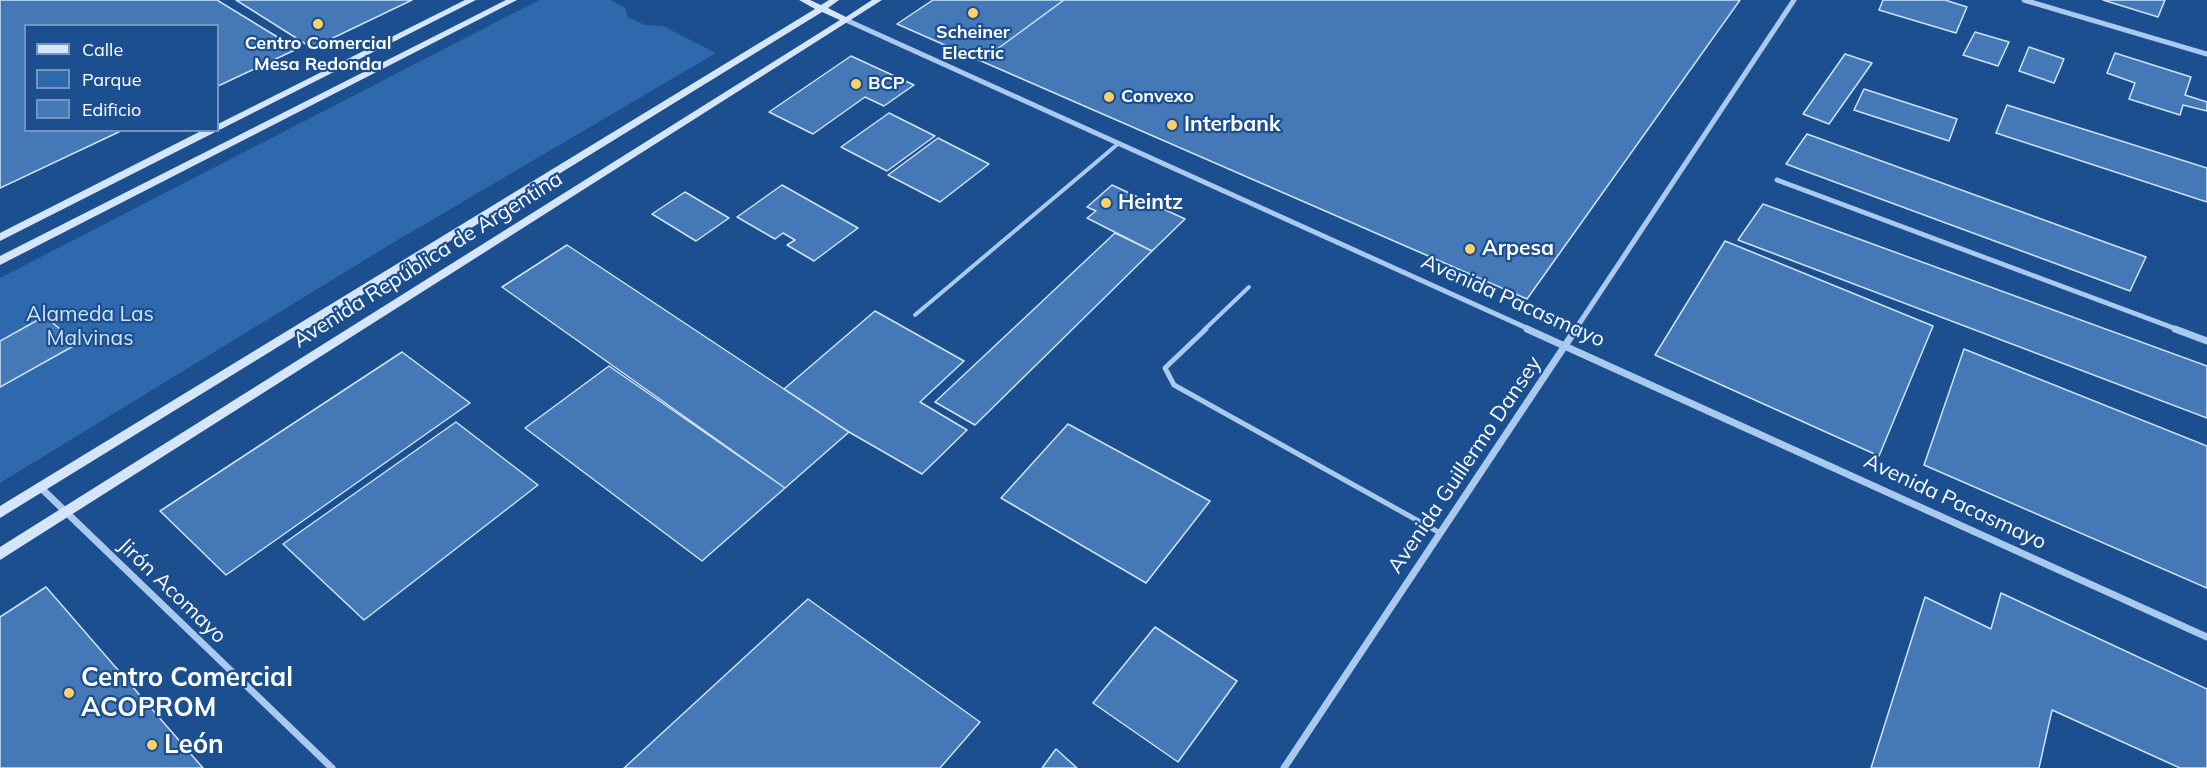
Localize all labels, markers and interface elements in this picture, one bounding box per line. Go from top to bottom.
marker: Scheiner Electric [966,6,980,20]
marker: Centro Comercial Mesa Redonda [311,17,325,31]
place label: Scheiner Electric [936,22,1010,64]
legend [24,24,219,132]
place label: Centro Comercial Mesa Redonda [245,33,391,76]
text: Calle [82,38,123,61]
text: Parque [82,68,141,91]
place label: BCP [868,73,905,95]
marker: BCP [849,77,863,91]
place label: Convexo [1121,86,1194,108]
marker: Convexo [1102,90,1116,104]
text: Edificio [82,98,141,121]
place label: Interbank [1184,112,1281,138]
marker: Interbank [1165,118,1179,132]
street label: Avenida República de Argentina [289,166,567,354]
place label: Heintz [1118,190,1183,216]
marker: Heintz [1099,196,1113,210]
place label: Arpesa [1482,236,1554,262]
marker: Arpesa [1463,242,1477,256]
street label: Avenida Pacasmayo [1417,249,1609,353]
park label: Alameda Las Malvinas [26,302,154,352]
street label: Avenida Guillermo Dansey [1383,352,1547,578]
street label: Avenida Pacasmayo [1860,449,2050,555]
street label: Jirón Acomayo [113,533,231,649]
place label: Centro Comercial ACOPROM [81,662,293,724]
marker: Centro Comercial ACOPROM [62,686,76,700]
place label: León [164,729,224,761]
marker: León [145,738,159,752]

